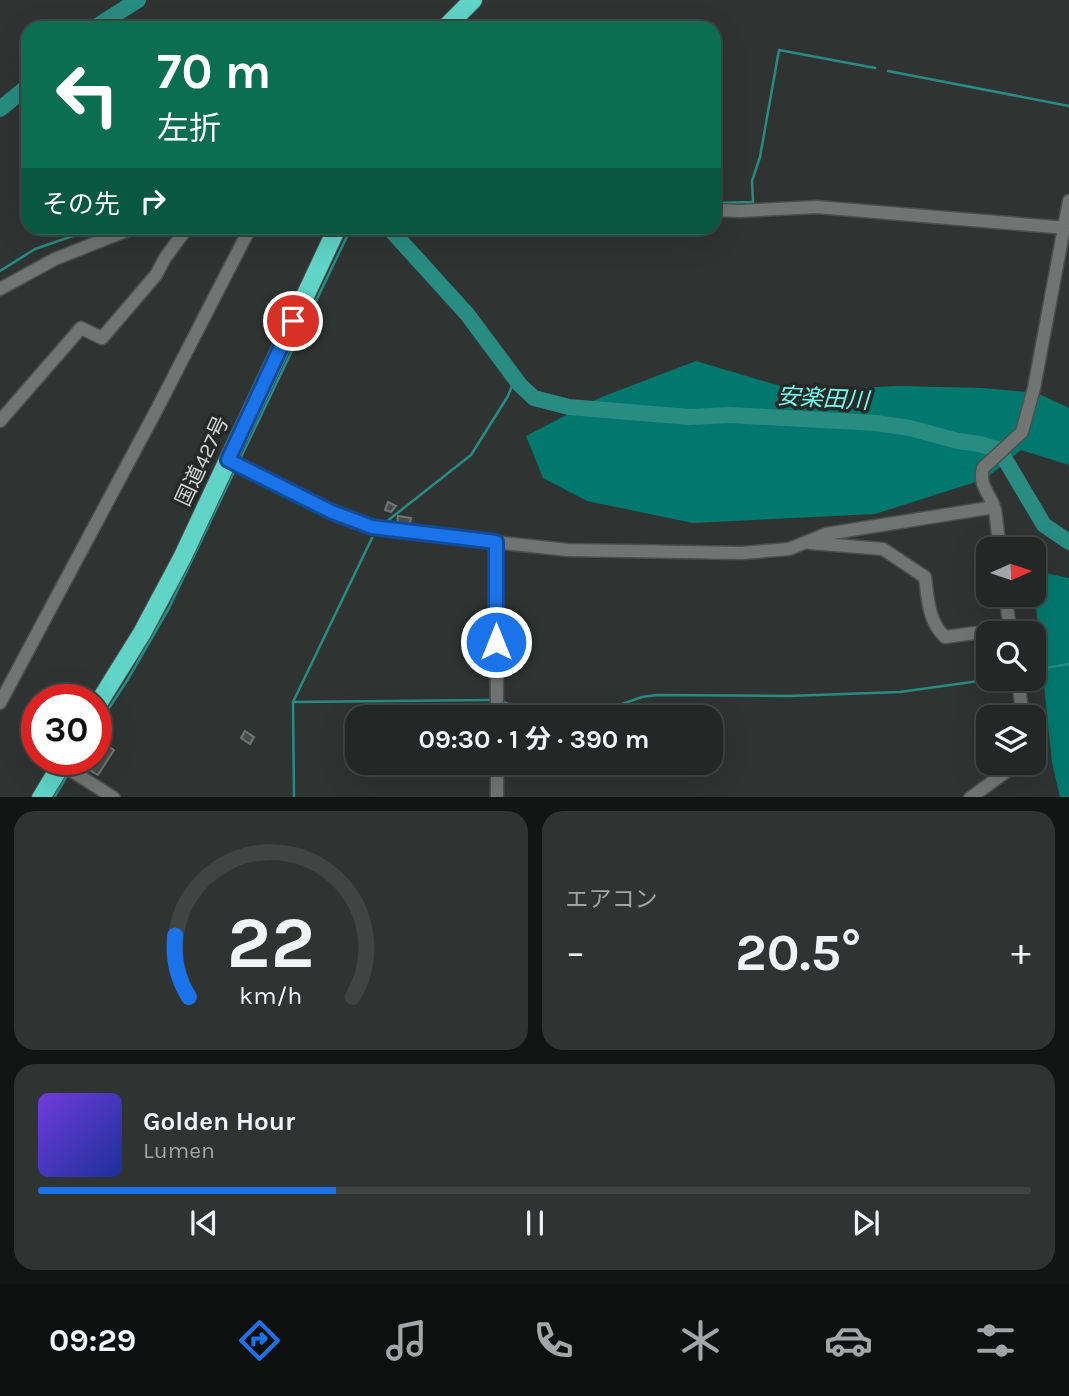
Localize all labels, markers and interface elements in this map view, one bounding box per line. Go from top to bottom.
text: 70 m [157,43,271,100]
icon: left [42,49,133,140]
text: 左折 [157,110,221,147]
icon: right [134,182,172,220]
text: その先 [42,189,120,220]
pin [263,291,323,351]
icon: arrive [274,302,312,340]
water label: 安楽田川 [776,383,873,415]
street label: 国道427号 [171,412,233,510]
north arrow [976,537,1046,607]
map controls [976,537,1046,775]
position arrow [459,605,533,679]
button: search [976,621,1046,691]
speed limit sign: 30 [21,684,112,775]
button: layers [976,705,1046,775]
text: 09:30 · 1 分 · 390 m [419,724,650,755]
text: エアコン [566,886,658,913]
text: 22 [227,900,315,985]
text: 20.5° [735,922,861,983]
text: − [566,930,585,975]
text: + [1011,930,1031,975]
text: km/h [239,980,302,1009]
text: Golden Hour [143,1106,295,1137]
text: Lumen [143,1137,215,1164]
icon: previous [185,1204,223,1242]
icon: pause [516,1204,554,1242]
icon: next [847,1204,885,1242]
icon: directions [235,1316,284,1365]
icon: music [382,1316,431,1365]
icon: phone [529,1316,578,1365]
icon: climate [676,1316,725,1365]
icon: car [824,1316,873,1365]
icon: filters [971,1316,1020,1365]
text: 09:29 [49,1322,136,1359]

